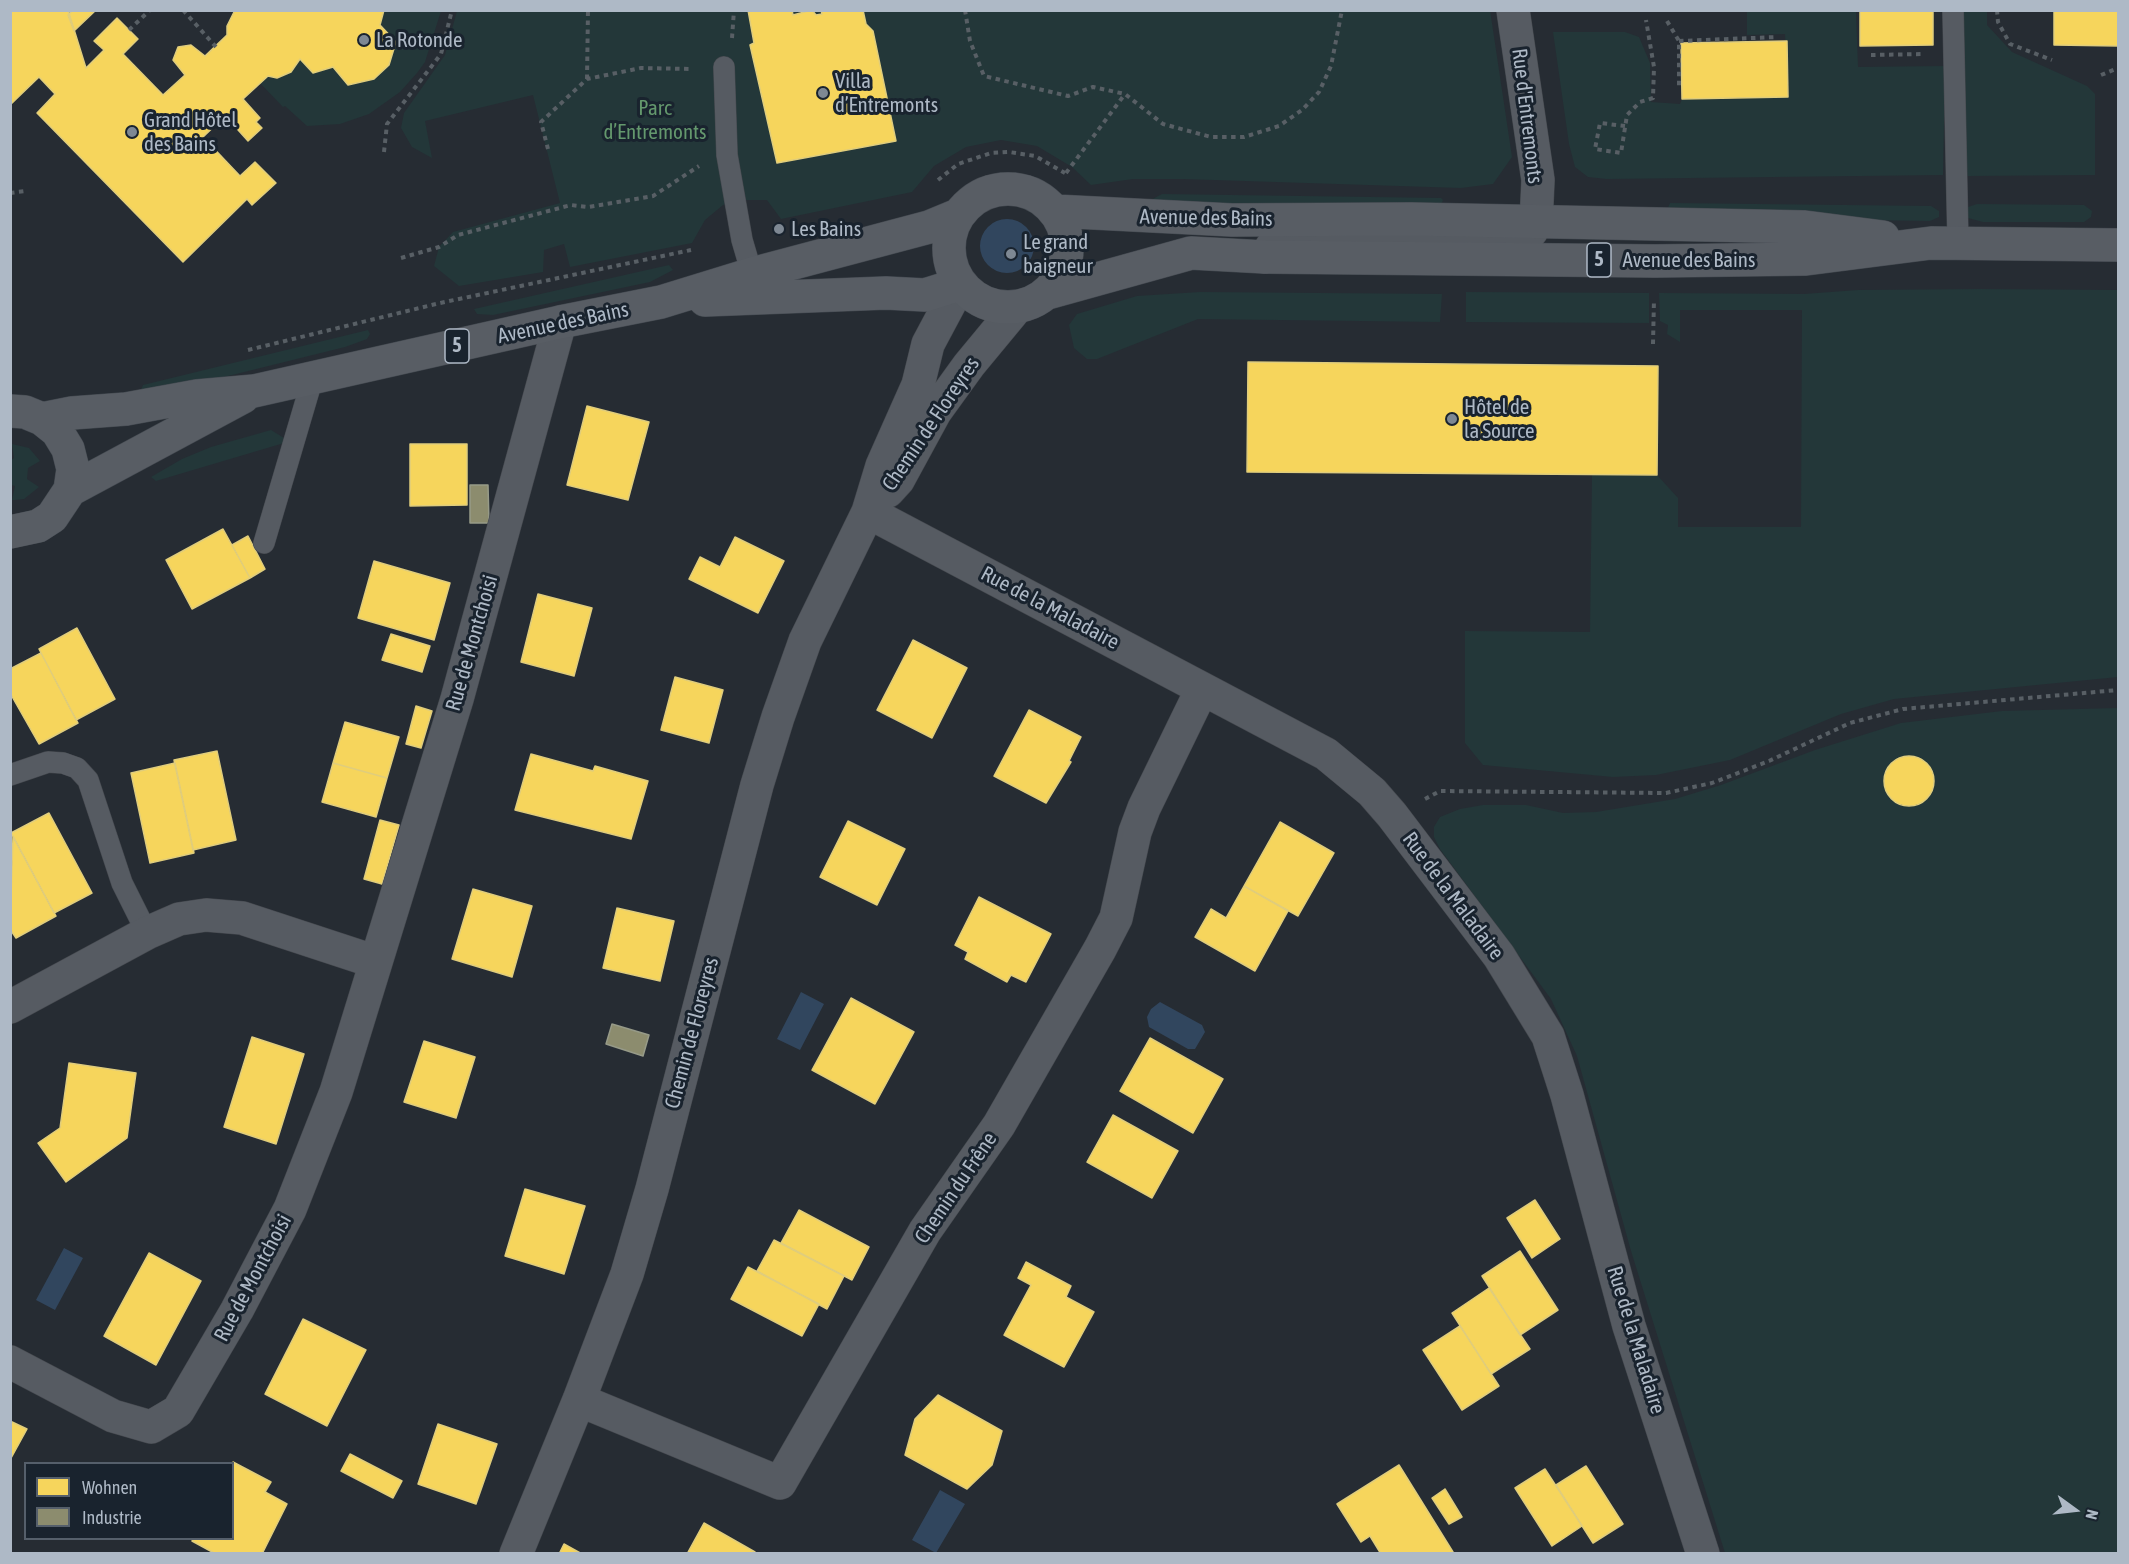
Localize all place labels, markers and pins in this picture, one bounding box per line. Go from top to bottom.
place label: La Rotonde [376,27,463,53]
marker: La Rotonde [357,33,371,47]
place label: Villa d’Entremonts [835,68,938,118]
marker: Villa d’Entremonts [816,86,830,100]
place label: Grand Hôtel des Bains [144,107,237,157]
marker: Grand Hôtel des Bains [125,125,139,139]
place label: Les Bains [791,216,861,242]
marker: Les Bains [772,222,786,236]
place label: Le grand baigneur [1023,229,1093,279]
marker: Le grand baigneur [1004,247,1018,261]
place label: Hôtel de la Source [1464,394,1535,444]
marker: Hôtel de la Source [1445,412,1459,426]

